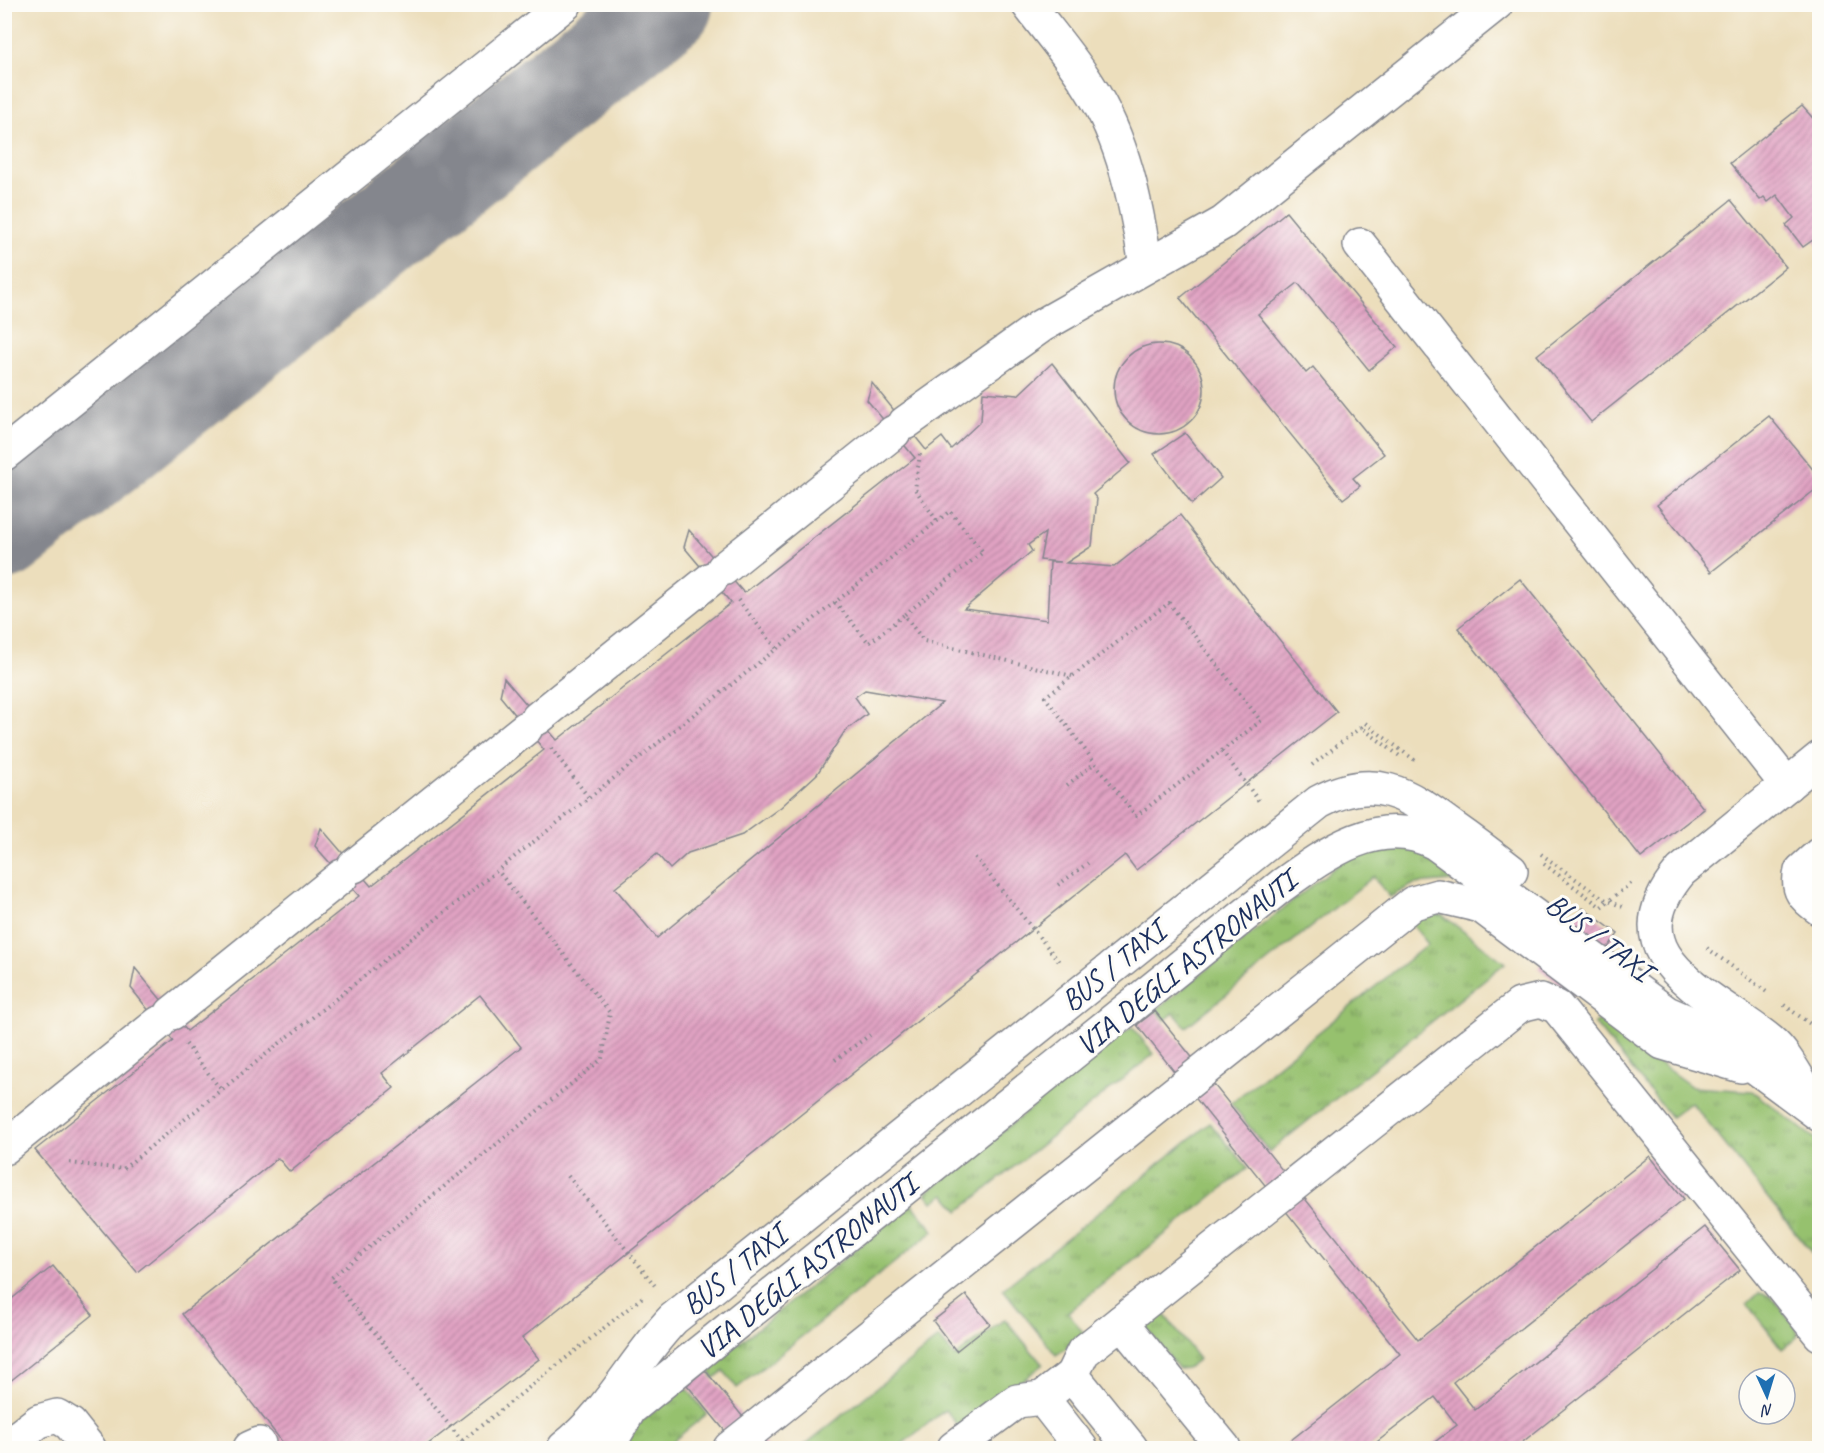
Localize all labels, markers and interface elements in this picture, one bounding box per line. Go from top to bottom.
street label: VIA DEGLI ASTRONAUTI [1068,859,1309,1064]
street label: BUS / TAXI [1538,885,1665,993]
street label: BUS / TAXI [1053,909,1178,1020]
street label: VIA DEGLI ASTRONAUTI [689,1163,930,1368]
street label: BUS / TAXI [674,1213,799,1324]
north arrow [1737,1366,1797,1426]
text: N [1759,1400,1774,1421]

